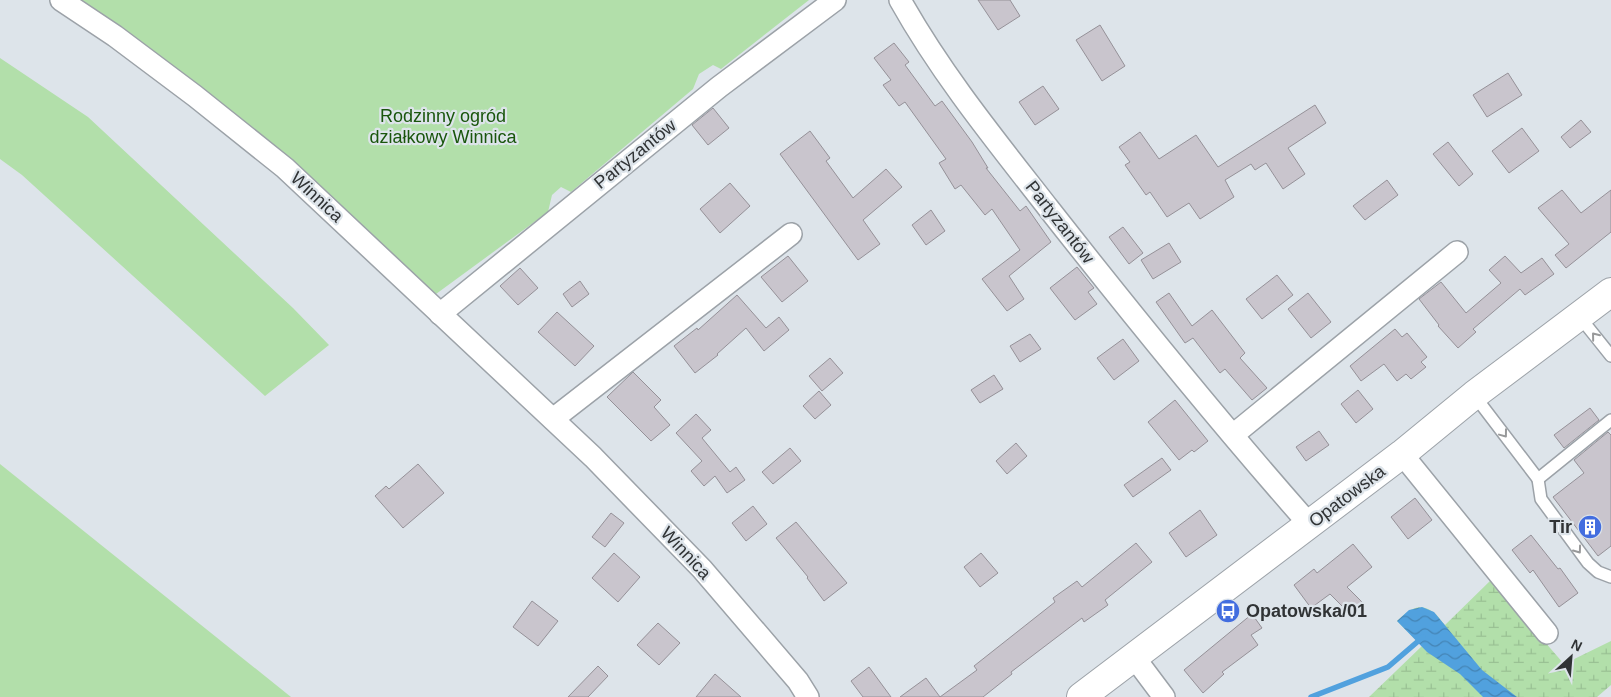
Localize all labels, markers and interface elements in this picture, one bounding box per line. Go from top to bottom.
park label: Rodzinny ogród działkowy Winnica [369,106,518,147]
street label: Partyzantów [590,114,681,193]
street label: Winnica [287,168,348,227]
street label: Partyzantów [1022,177,1099,268]
one-way arrow [1593,333,1601,342]
one-way arrow [1498,428,1506,437]
street label: Opatowska [1305,460,1390,531]
building icon: Tir [1577,514,1603,540]
place label: Tir [1549,517,1572,537]
street label: Winnica [657,523,716,584]
one-way arrow [1573,544,1581,553]
bus stop icon: Opatowska/01 [1215,598,1241,624]
place label: Opatowska/01 [1246,601,1367,621]
north arrow [1546,632,1596,682]
text: N [1569,636,1585,655]

